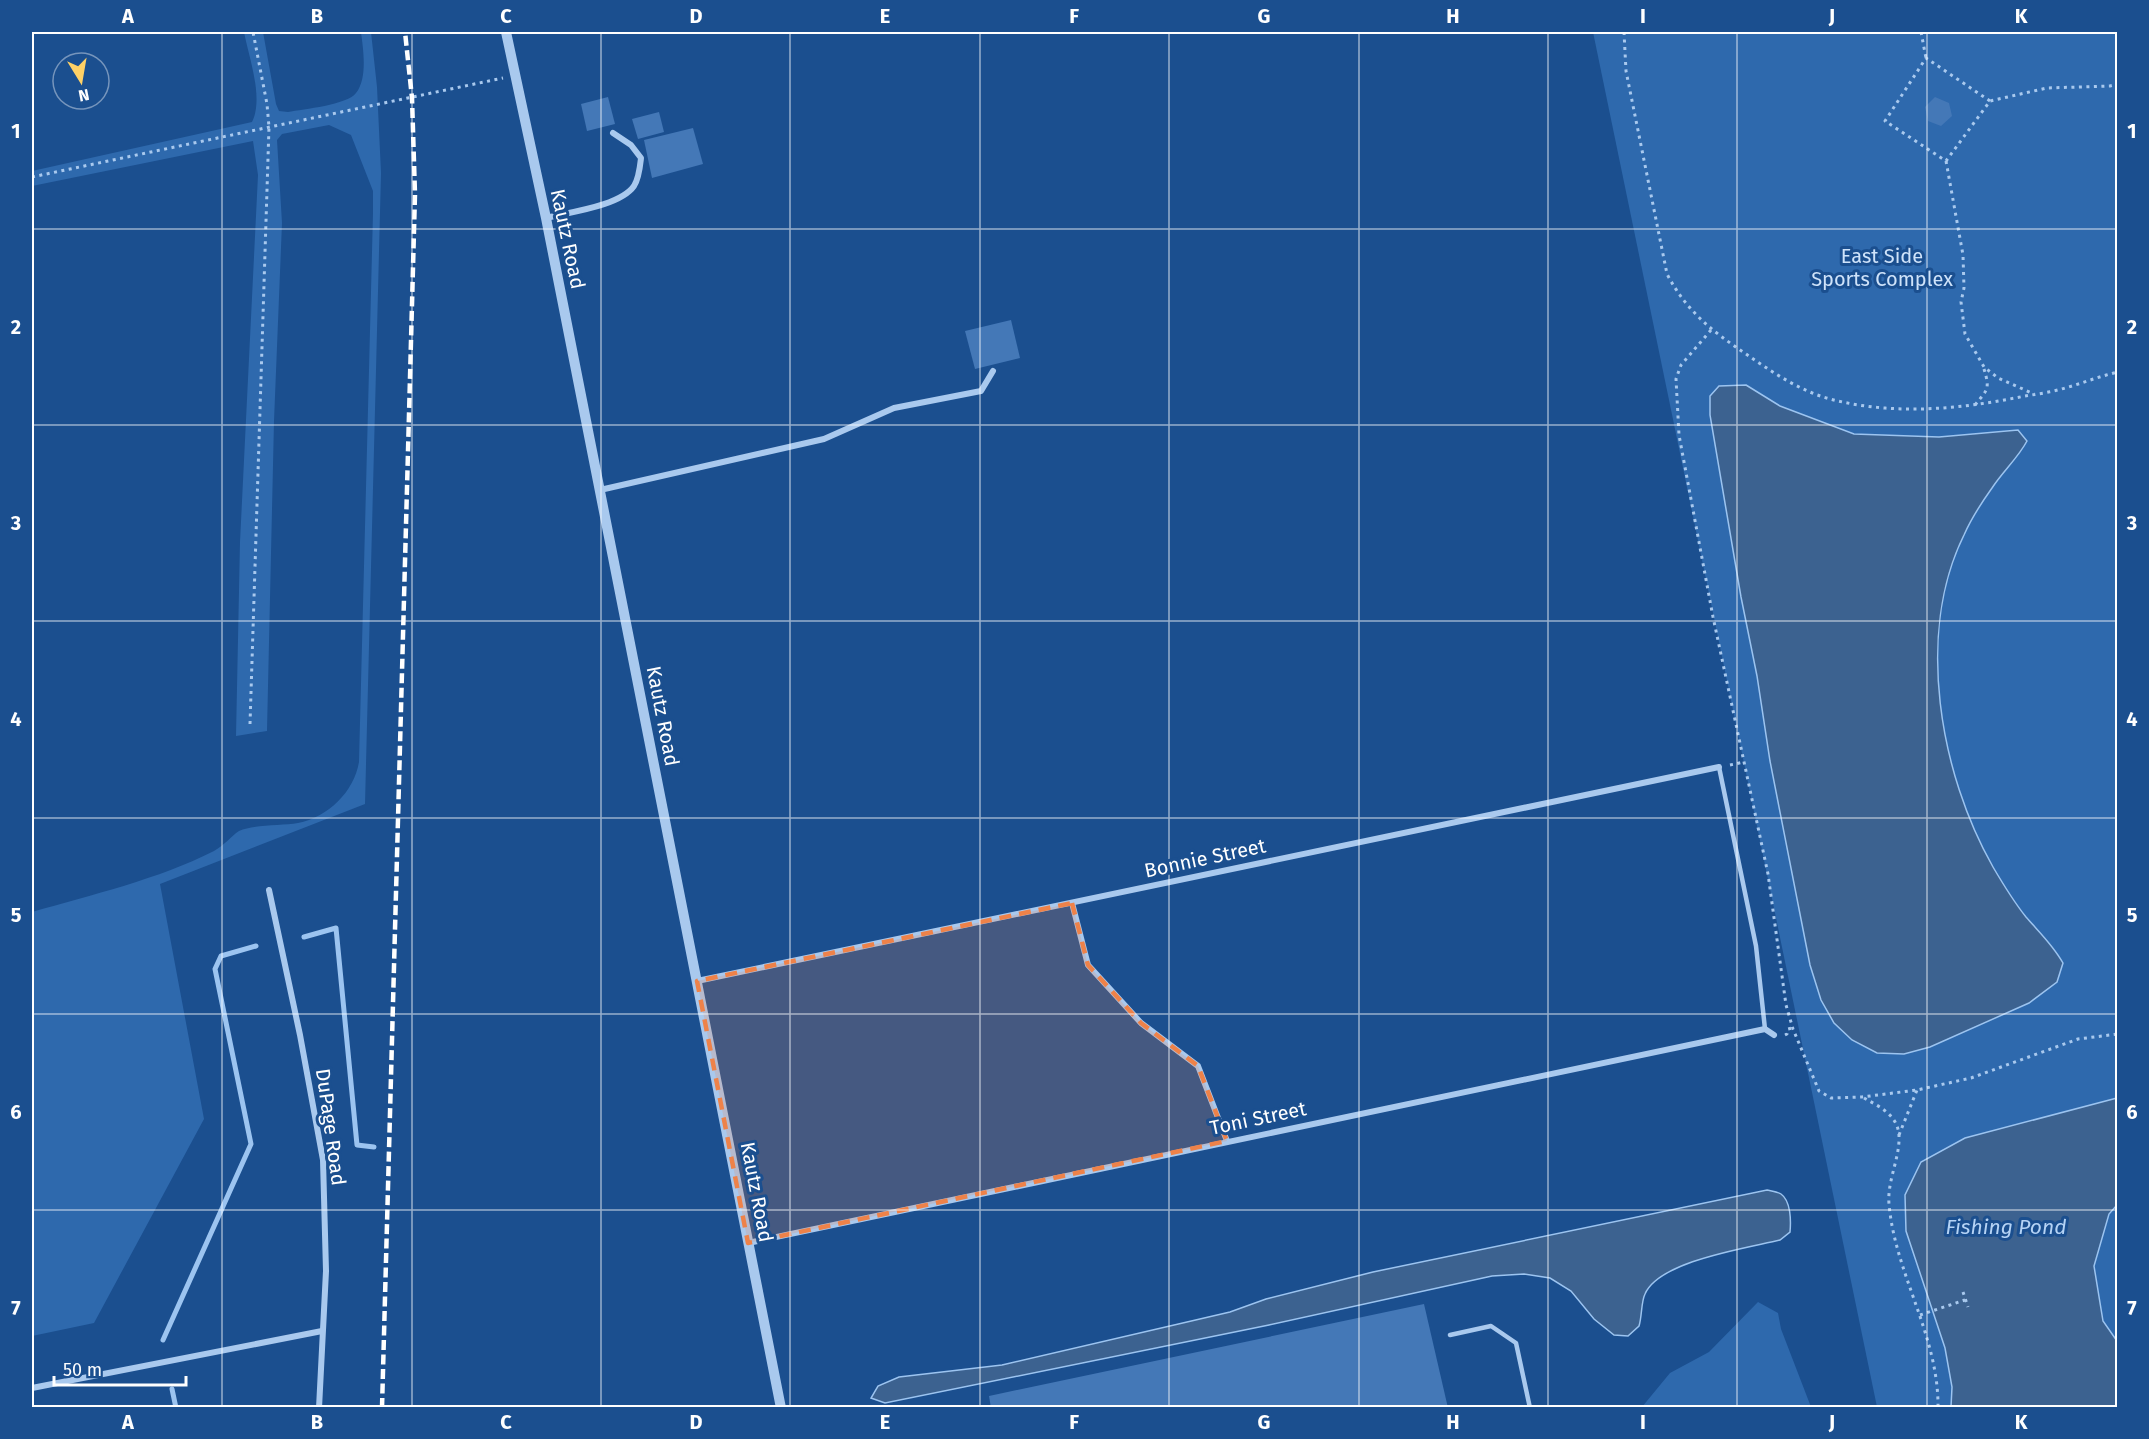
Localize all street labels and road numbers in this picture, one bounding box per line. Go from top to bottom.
street label: Kautz Road [546,187,590,291]
street label: Kautz Road [642,664,684,768]
street label: Bonnie Street [1142,833,1269,883]
street label: DuPage Road [311,1067,351,1187]
street label: Toni Street [1208,1096,1309,1140]
street label: Kautz Road [736,1140,778,1244]

